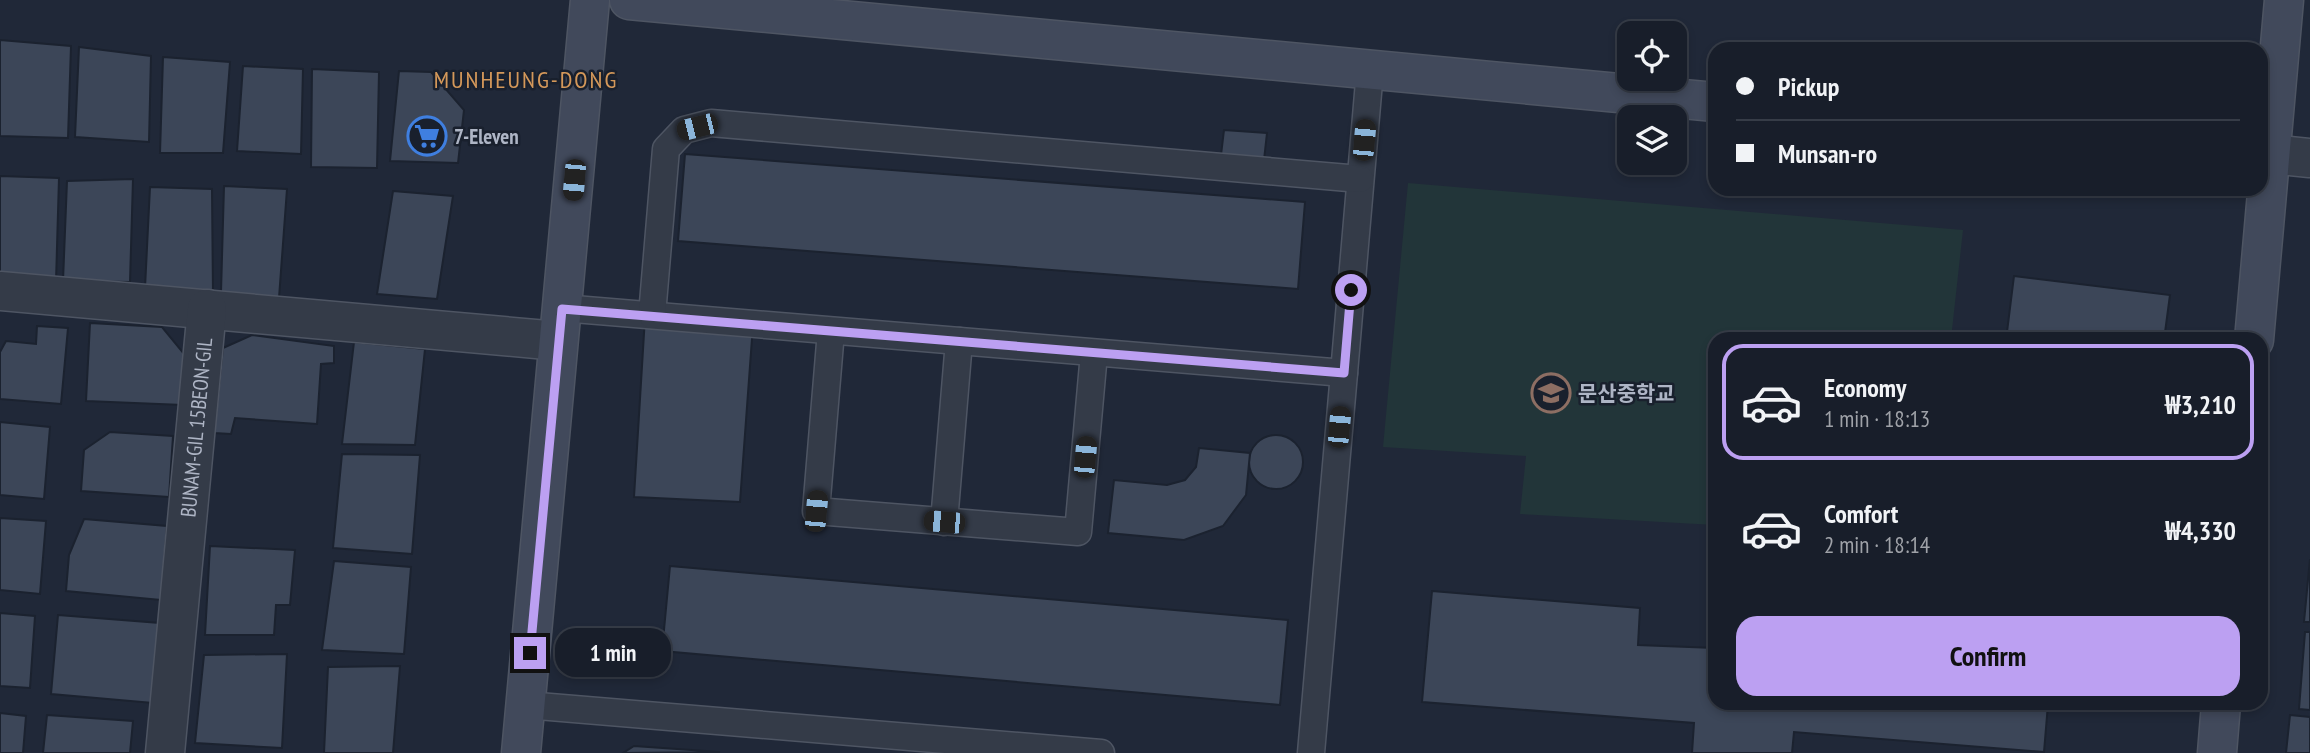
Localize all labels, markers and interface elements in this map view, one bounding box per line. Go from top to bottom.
map controls [1617,21,1687,175]
button: locate [1617,21,1687,91]
district label: MUNHEUNG-DONG [434,64,618,95]
text: Pickup [1778,70,1839,103]
button: layers [1617,105,1687,175]
car [675,112,720,142]
supermarket icon: 7-Eleven [406,115,448,157]
car [1352,118,1377,162]
place label: 7-Eleven [454,123,519,150]
text: Munsan-ro [1778,137,1877,170]
car [562,158,587,202]
route start [1335,274,1367,306]
street label: BUNAM-GIL 15BEON-GIL [174,336,218,518]
icon: car [1740,371,1803,434]
text: Economy [1824,371,1906,404]
school or university icon: 문산중학교 [1530,372,1572,414]
place label: 문산중학교 [1578,380,1675,407]
text: ₩3,210 [2165,388,2236,421]
text: 1 min · 18:13 [1824,404,1930,433]
car [1327,405,1352,449]
car [1073,435,1098,479]
car [804,489,829,533]
icon: car [1740,497,1803,560]
text: Comfort [1824,497,1898,530]
car [923,510,966,534]
text: ₩4,330 [2165,514,2236,547]
text: 2 min · 18:14 [1824,530,1930,559]
button: Confirm [1736,616,2240,696]
callout: 1 min [554,628,670,678]
route end [514,637,546,669]
text: 1 min [590,638,636,667]

